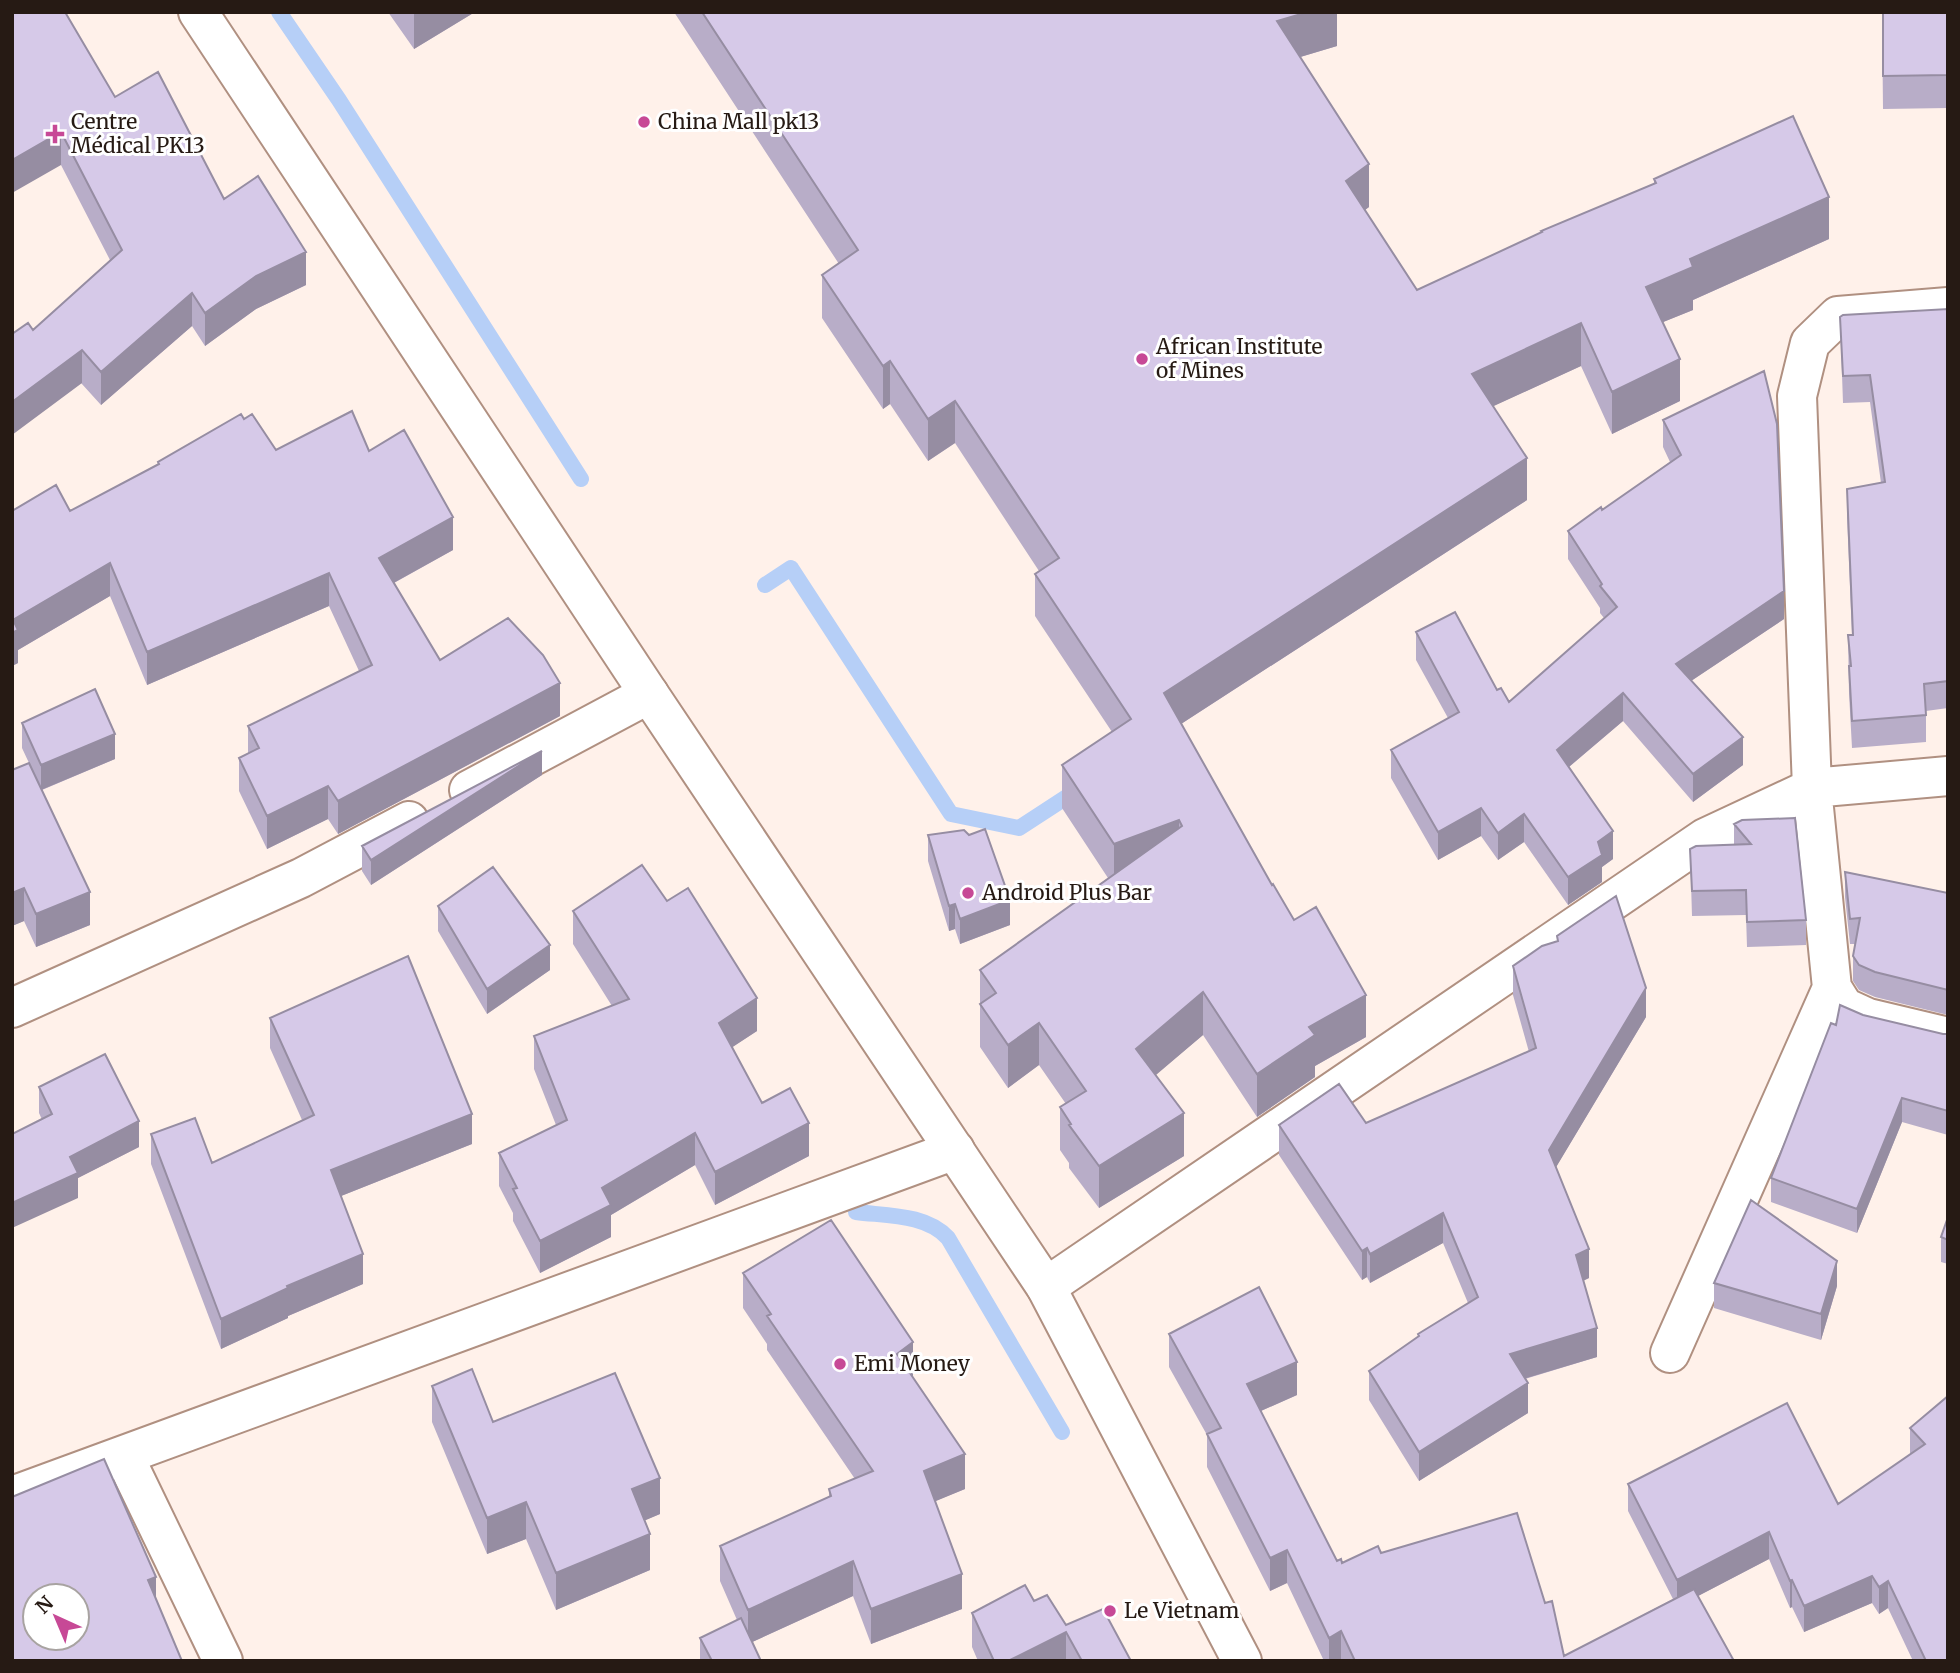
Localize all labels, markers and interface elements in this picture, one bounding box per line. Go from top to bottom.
place label: Centre Médical PK13 [71,108,205,159]
place label: China Mall pk13 [658,108,819,135]
marker: China Mall pk13 [636,114,652,130]
marker: Centre Médical PK13 [45,124,65,144]
place label: African Institute of Mines [1155,333,1323,384]
marker: African Institute of Mines [1134,351,1150,367]
place label: Android Plus Bar [981,879,1152,906]
marker: Android Plus Bar [960,885,976,901]
place label: Emi Money [854,1350,971,1377]
marker: Emi Money [832,1356,848,1372]
north arrow [21,1582,91,1652]
text: N [30,1591,58,1619]
place label: Le Vietnam [1124,1597,1239,1624]
marker: Le Vietnam [1102,1603,1118,1619]

